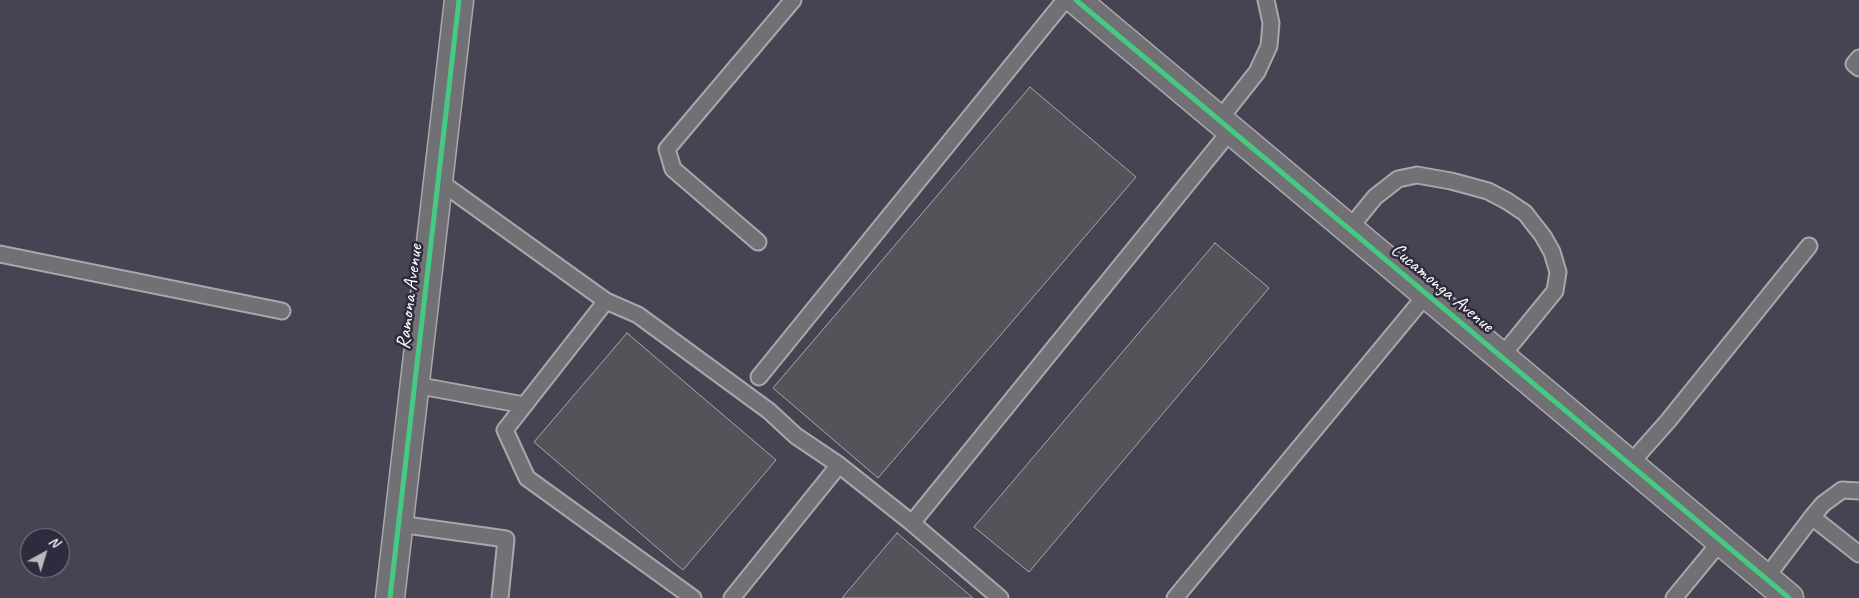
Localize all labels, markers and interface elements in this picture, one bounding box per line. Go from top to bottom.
street label: Cucamonga Avenue [1386,238,1498,338]
street label: Ramona Avenue [392,243,428,351]
north arrow [20,528,70,578]
text: N [45,532,63,551]

